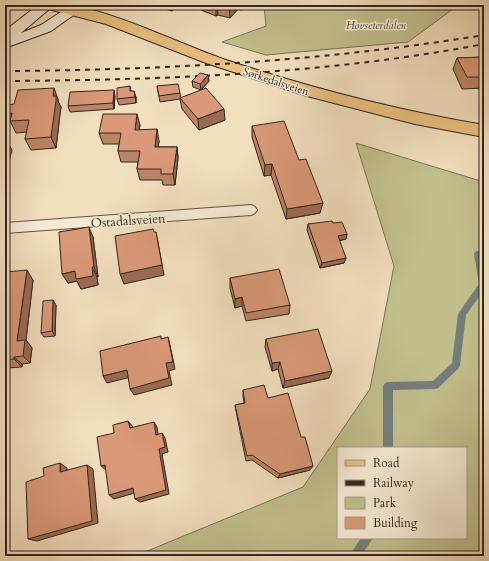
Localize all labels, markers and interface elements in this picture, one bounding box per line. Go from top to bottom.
park label: Hovseterdalen [346,18,407,33]
street label: Sørkedalsveien [241,64,311,99]
street label: Ostadalsveien [90,209,167,233]
legend [337,447,467,539]
text: Road [373,455,400,471]
text: Railway [373,475,415,491]
text: Park [373,495,397,511]
text: Building [373,515,418,531]

